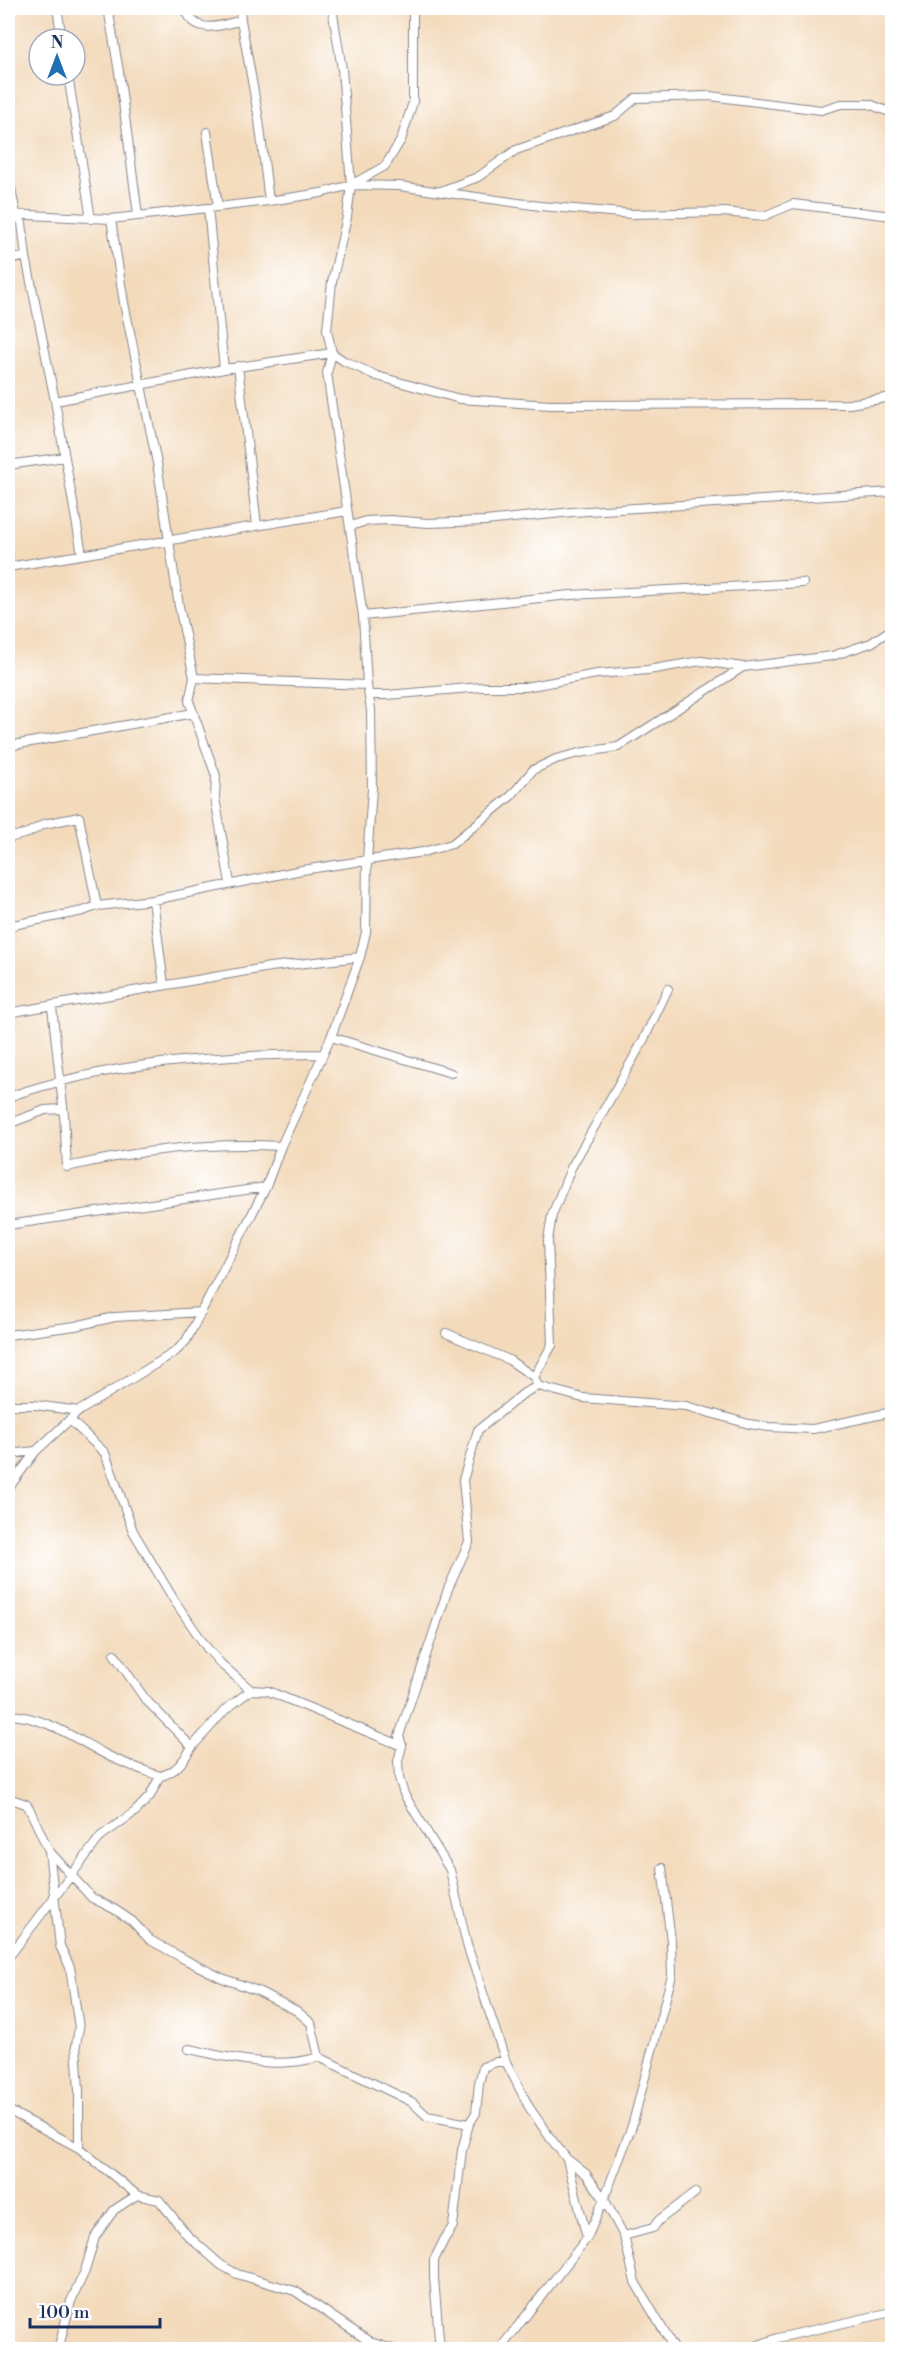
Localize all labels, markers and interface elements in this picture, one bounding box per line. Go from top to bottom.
north arrow [27,27,87,87]
text: N [51,33,64,53]
scale bar [30,2291,160,2329]
text: 100 m [39,2301,90,2324]

